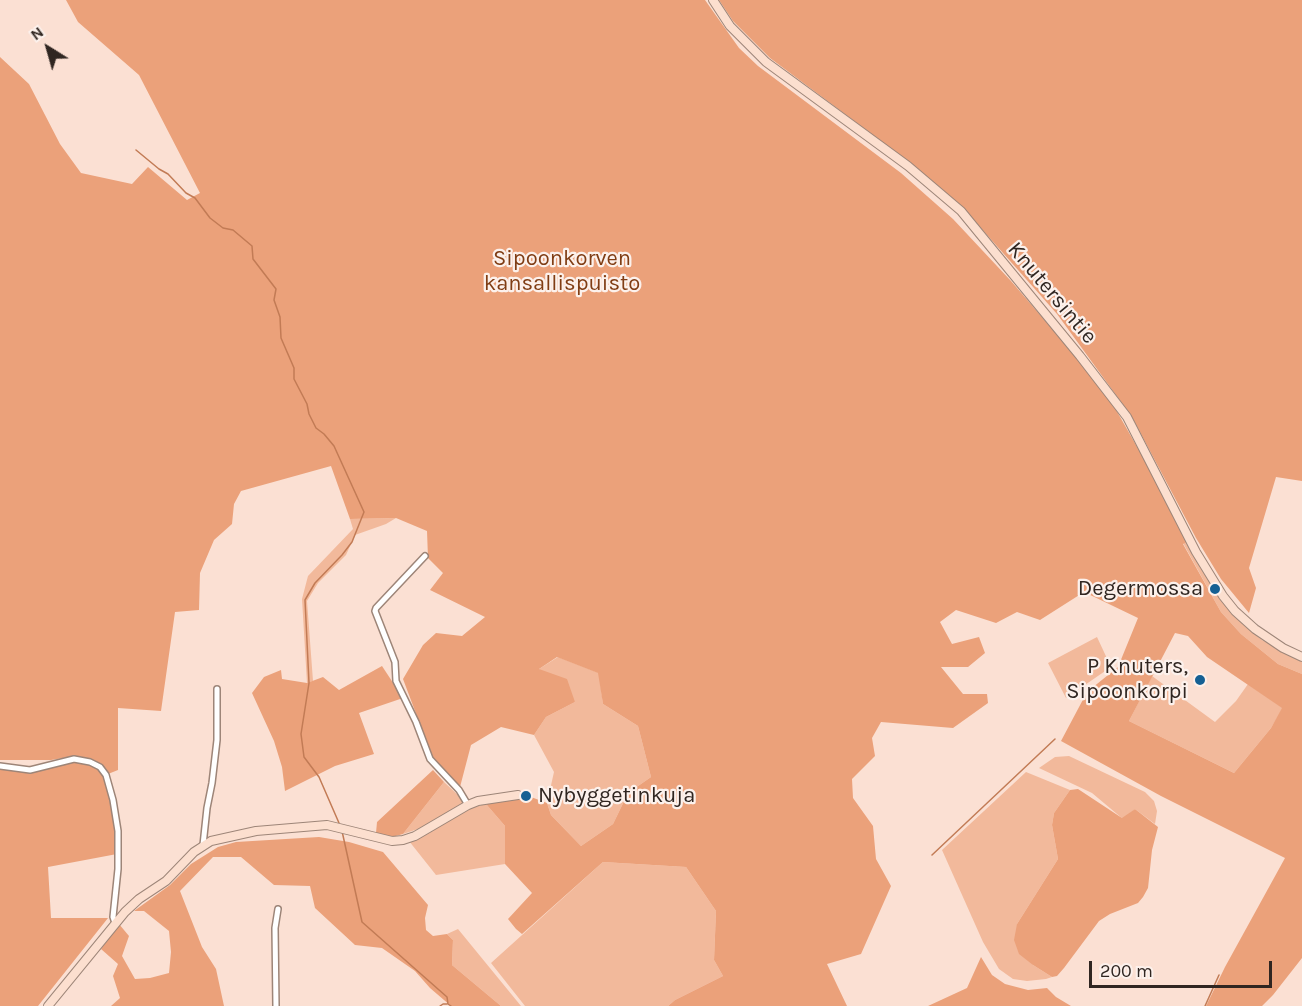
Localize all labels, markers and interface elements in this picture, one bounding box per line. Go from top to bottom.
north arrow [18,18,78,78]
text: N [27,22,47,44]
street label: Knutersintie [1002,237,1102,349]
park label: Sipoonkorven kansallispuisto [484,246,640,298]
place label: Degermossa [1078,576,1203,602]
marker: Degermossa [1208,582,1222,596]
place label: P Knuters, Sipoonkorpi [1066,654,1188,706]
marker: P Knuters, Sipoonkorpi [1193,673,1207,687]
place label: Nybyggetinkuja [538,783,695,809]
marker: Nybyggetinkuja [519,789,533,803]
scale bar [1092,949,1275,987]
text: 200 m [1100,960,1153,982]

